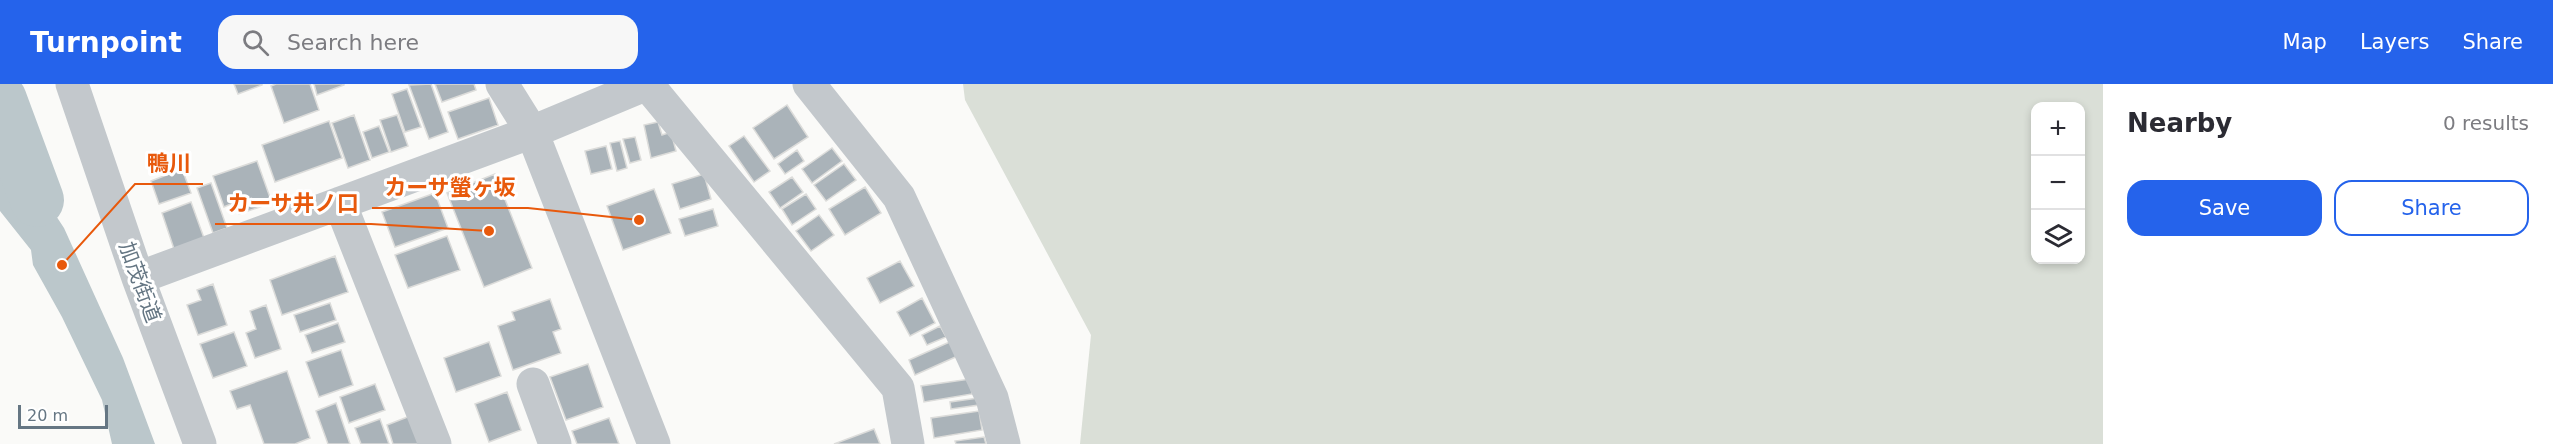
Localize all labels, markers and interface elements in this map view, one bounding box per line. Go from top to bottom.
search box [218,15,638,69]
text: Turnpoint [30,26,182,59]
icon: search [239,26,272,59]
text: Search here [287,30,419,55]
text: Map [2283,30,2327,54]
text: Layers [2360,30,2429,54]
text: Share [2462,30,2523,54]
map controls [2031,102,2085,264]
button: + [2031,102,2085,156]
text: Nearby [2127,108,2232,138]
text: 0 results [2443,111,2529,135]
callout: 鴨川 [135,144,203,184]
text: 鴨川 [147,151,191,176]
button: − [2031,156,2085,210]
callout: カーサ螢ヶ坂 [372,168,528,208]
text: カーサ螢ヶ坂 [384,175,516,200]
button: Save [2127,180,2322,236]
button: Share [2334,180,2529,236]
callout: カーサ井ノ口 [215,184,371,224]
text: カーサ井ノ口 [227,191,359,216]
button: layers [2031,210,2085,264]
street label: 加茂街道 [114,238,166,326]
scale bar [18,402,108,430]
text: 20 m [27,406,68,425]

